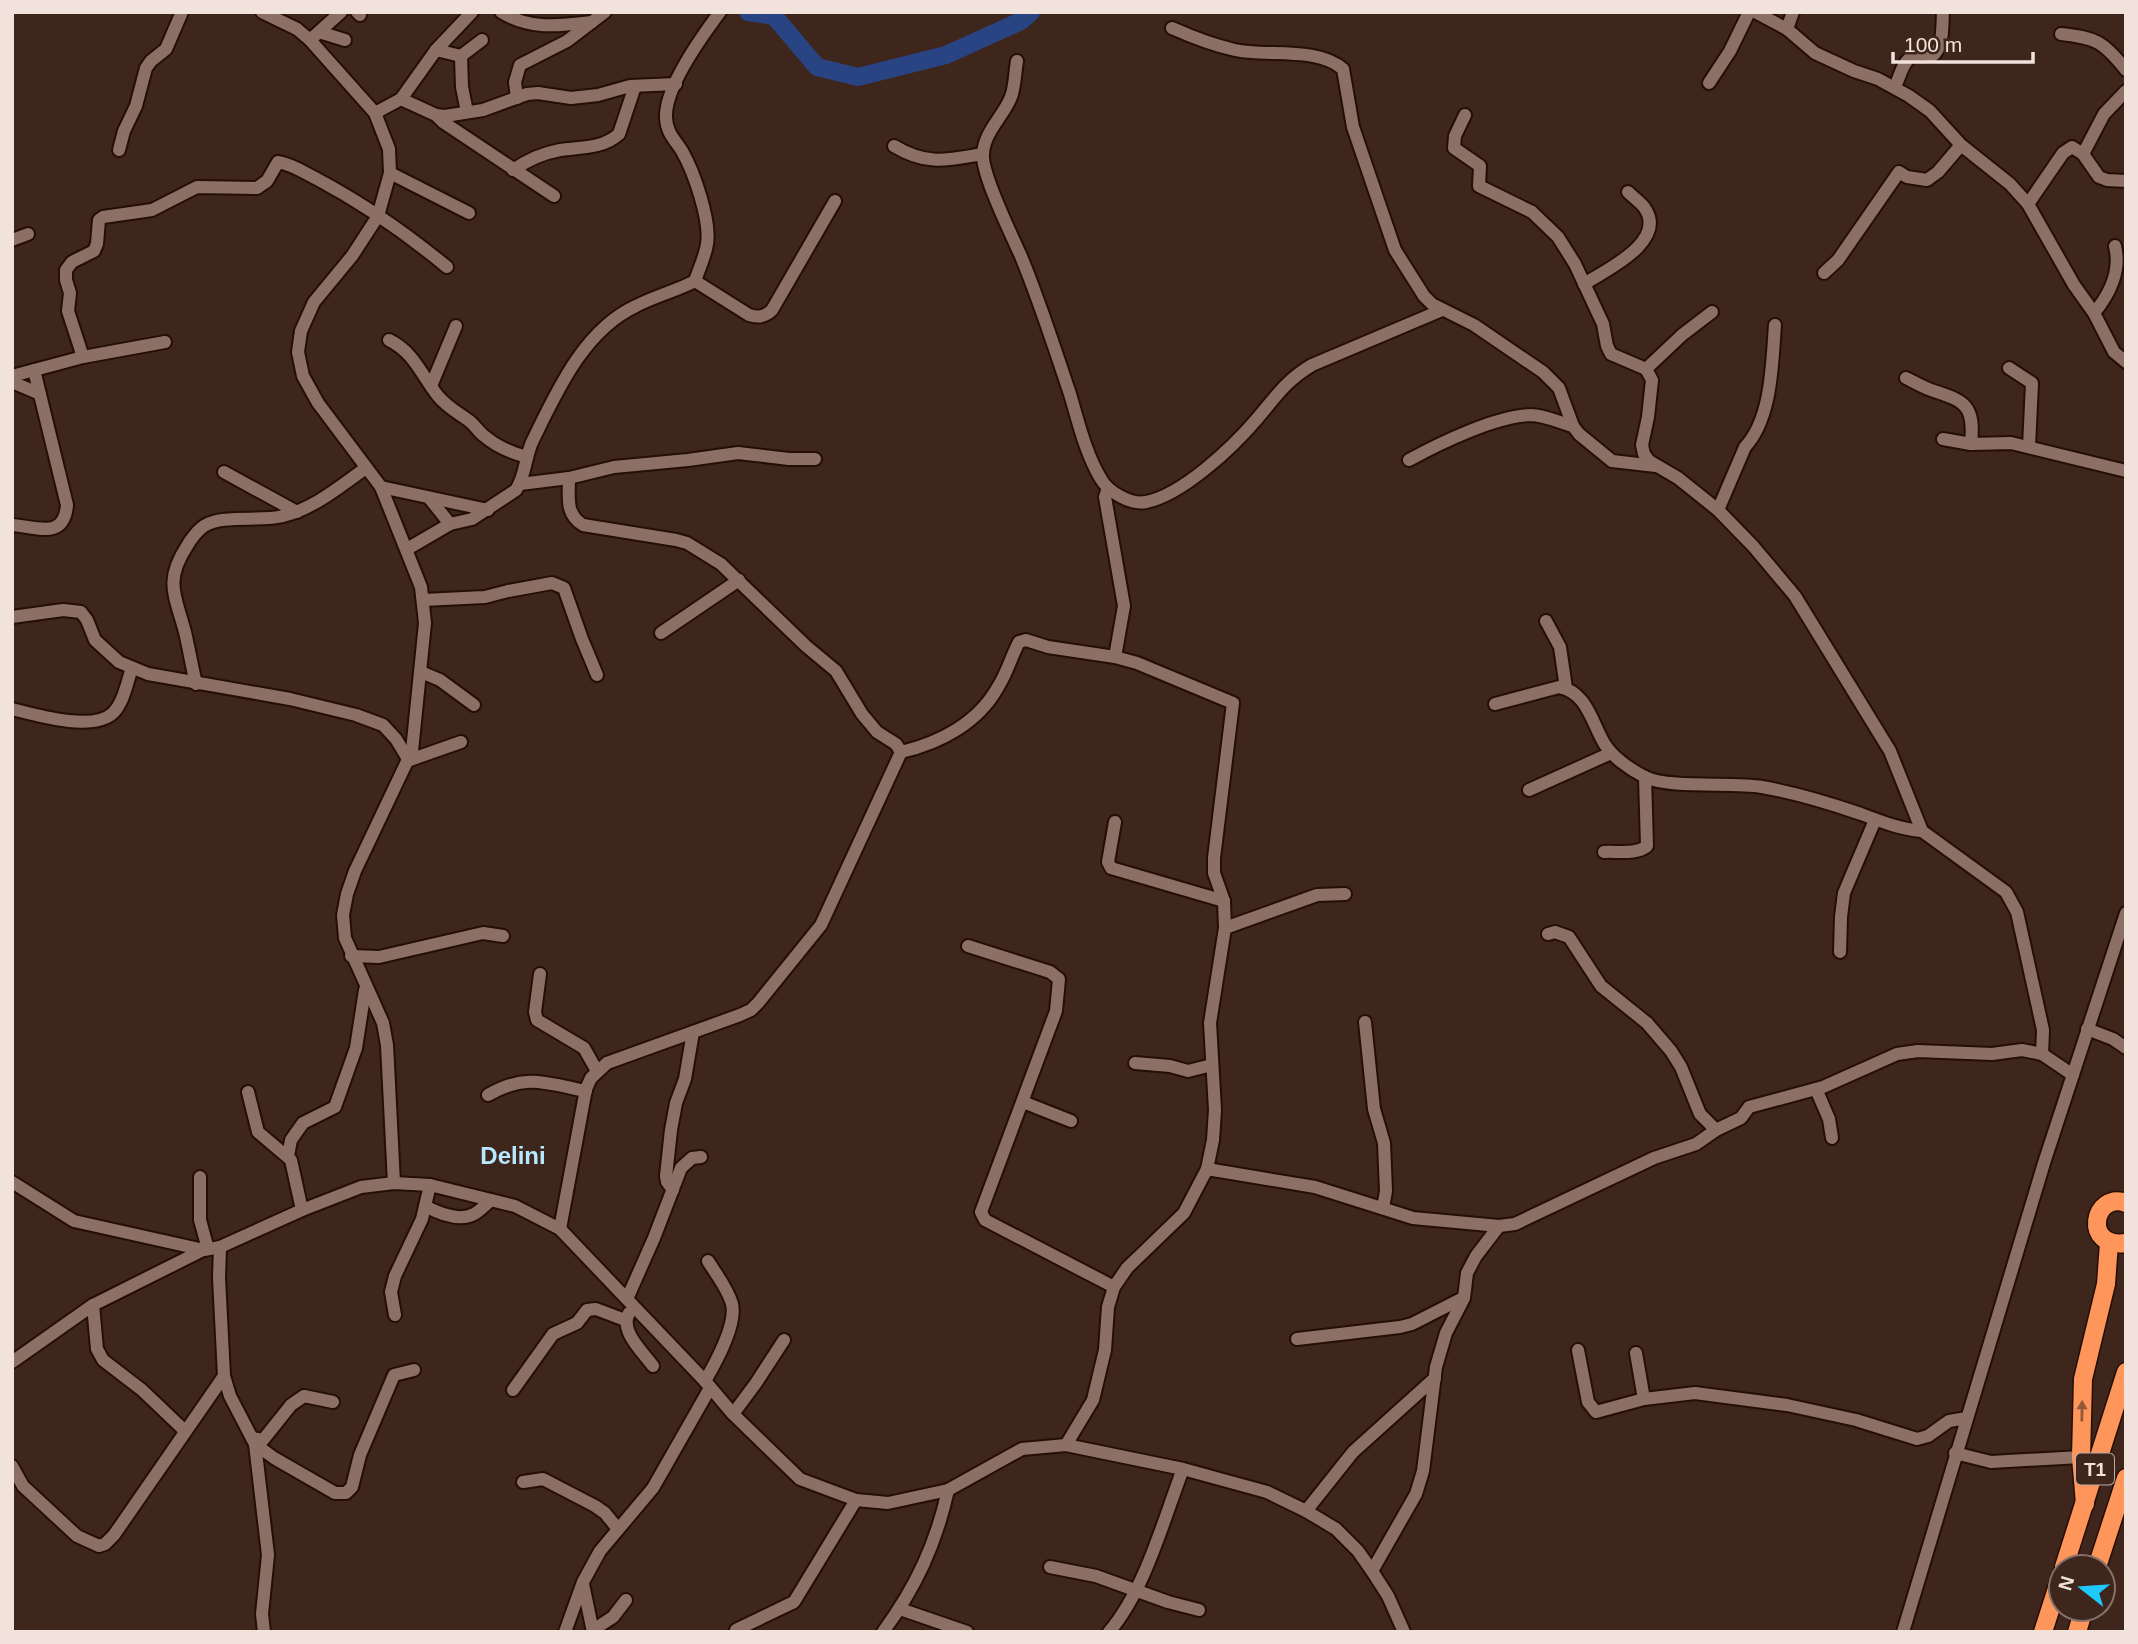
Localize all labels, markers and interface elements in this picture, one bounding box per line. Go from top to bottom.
scale bar [1893,21,2033,65]
text: 100 m [1904,33,1962,56]
district label: Delini [480,1142,546,1169]
one-way arrow [2077,1400,2088,1422]
road number: T1 [2076,1454,2114,1484]
north arrow [2047,1553,2117,1623]
text: N [2054,1574,2078,1593]

